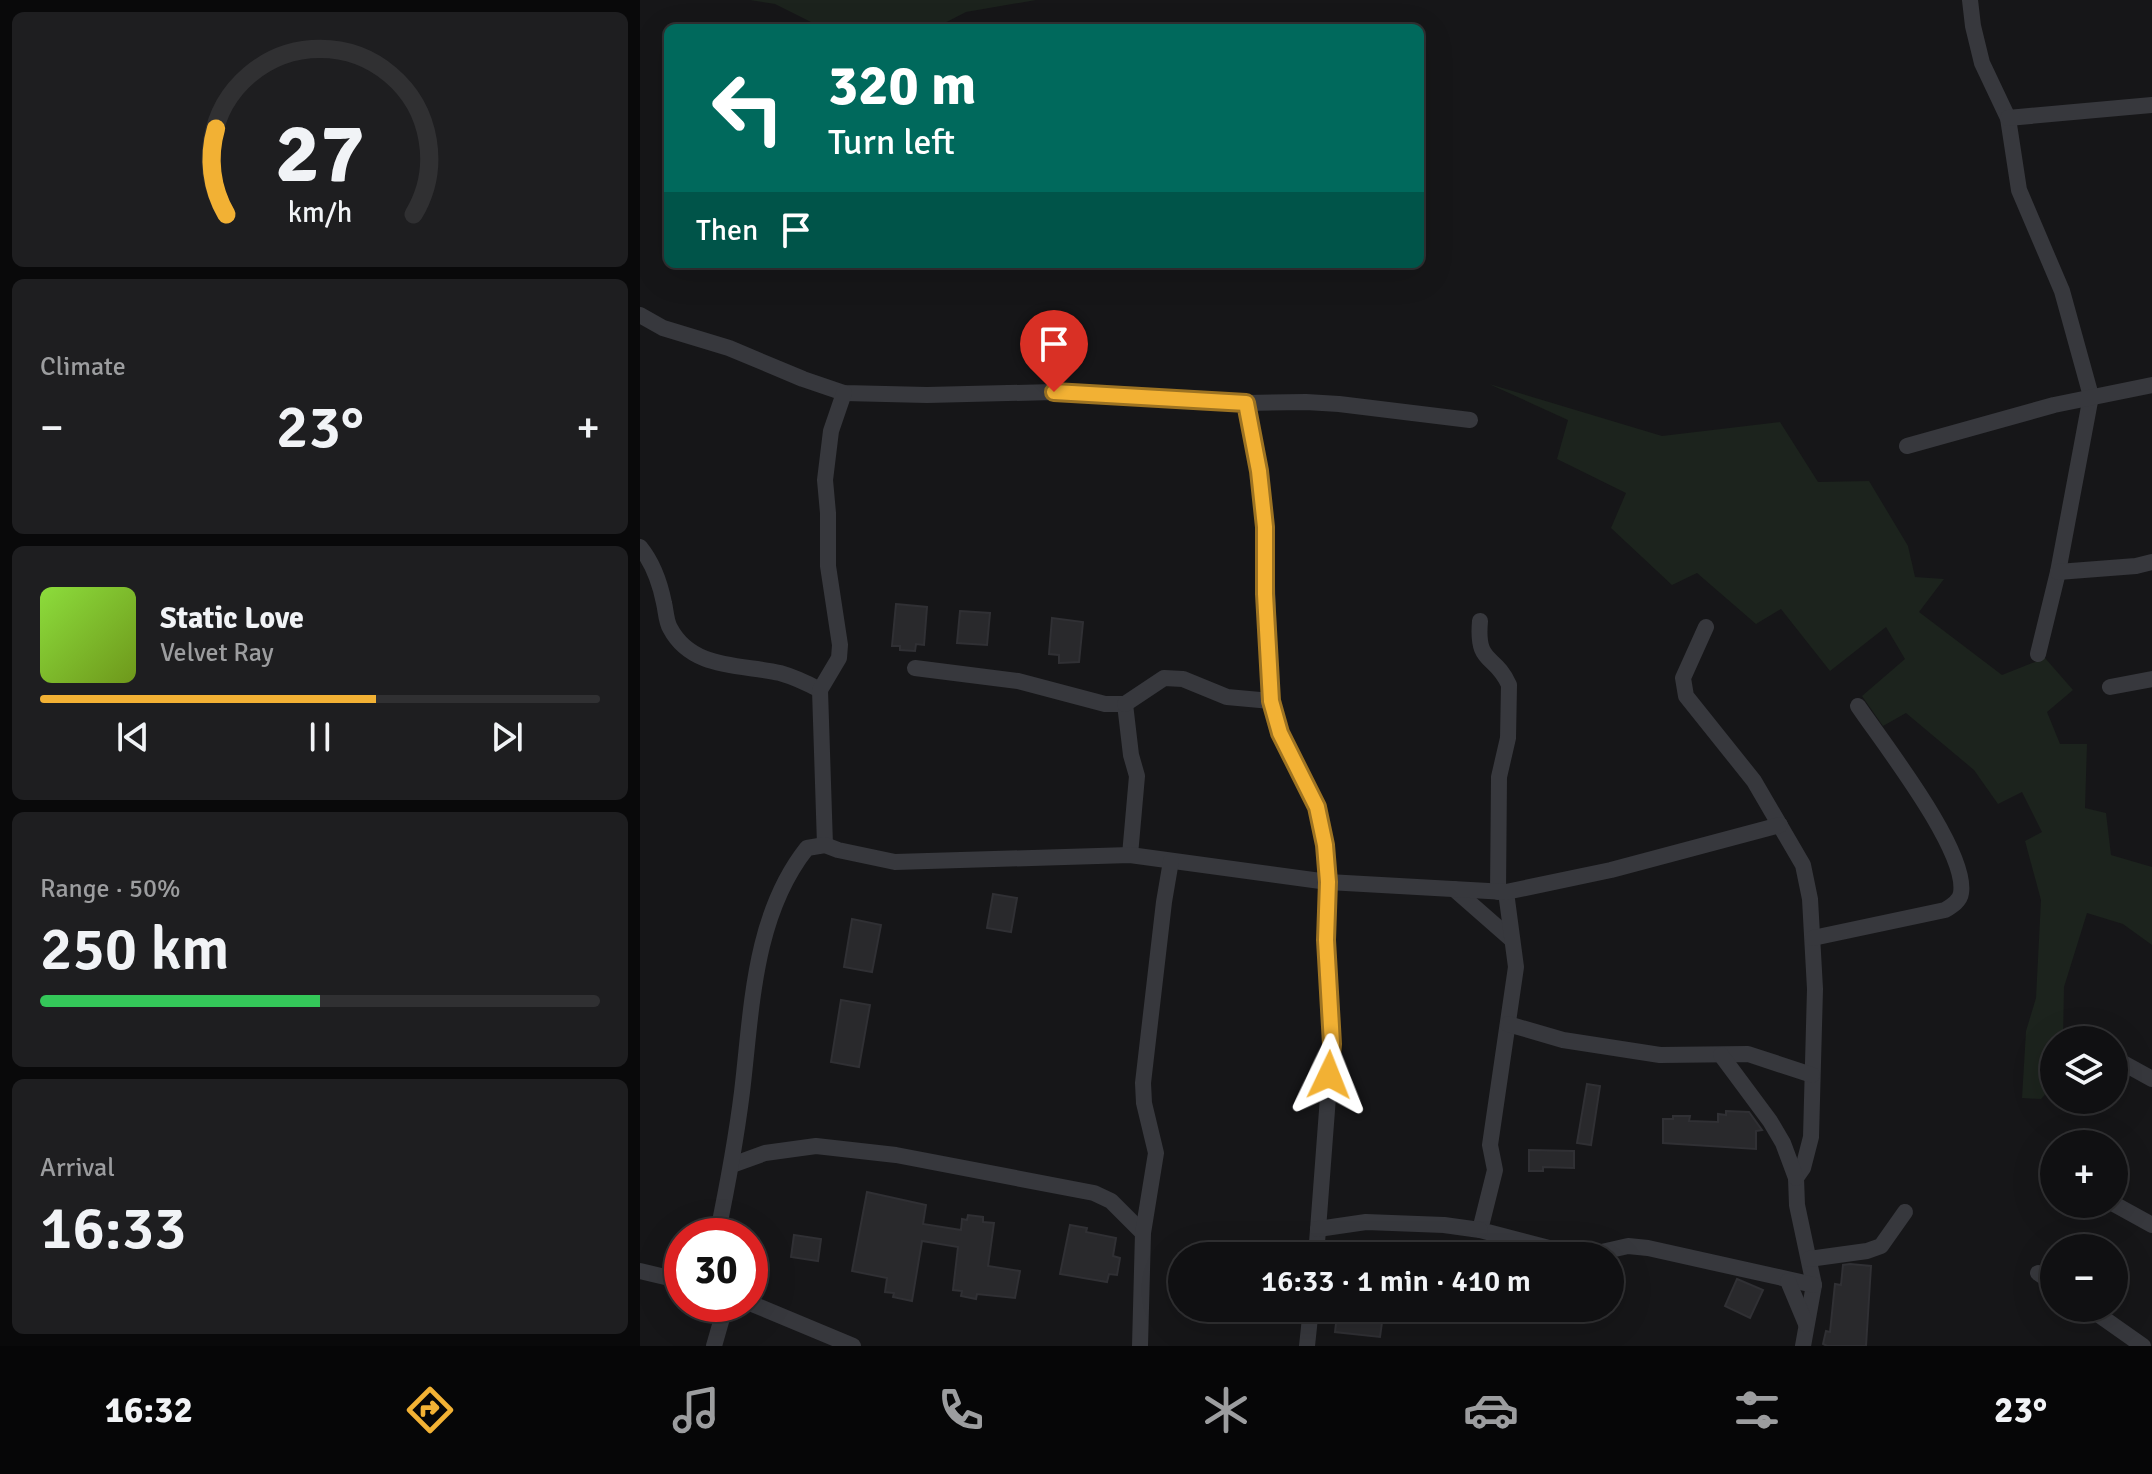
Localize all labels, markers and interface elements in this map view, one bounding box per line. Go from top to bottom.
text: 320 m [828,51,976,120]
icon: left [696,56,800,160]
text: 27 [275,103,365,205]
text: Turn left [828,120,955,165]
text: km/h [288,196,352,231]
icon: arrive [774,208,818,252]
text: Then [696,212,758,249]
pin [1020,310,1088,392]
icon: arrive [1032,322,1076,366]
text: Climate [40,351,126,383]
text: 23° [276,391,364,465]
text: − [40,401,64,455]
text: + [576,401,600,455]
text: Static Love [160,600,304,637]
text: Velvet Ray [160,637,274,669]
icon: previous [111,715,155,759]
icon: pause [298,715,342,759]
icon: next [485,715,529,759]
text: Range · 50% [40,873,181,905]
text: 250 km [40,913,229,987]
map controls [2040,1026,2128,1322]
button: layers [2040,1026,2128,1114]
position arrow [1287,1033,1371,1117]
button: + [2040,1130,2128,1218]
text: Arrival [40,1152,115,1184]
text: 16:33 [40,1192,187,1266]
speed limit sign: 30 [664,1218,768,1322]
button: − [2040,1234,2128,1322]
text: 16:33 · 1 min · 410 m [1261,1263,1531,1300]
icon: directions [402,1382,458,1438]
icon: music [668,1382,724,1438]
icon: phone [933,1382,989,1438]
icon: climate [1198,1382,1254,1438]
icon: car [1463,1382,1519,1438]
icon: filters [1729,1382,1785,1438]
text: 16:32 [105,1388,193,1433]
text: 23° [1994,1388,2047,1433]

